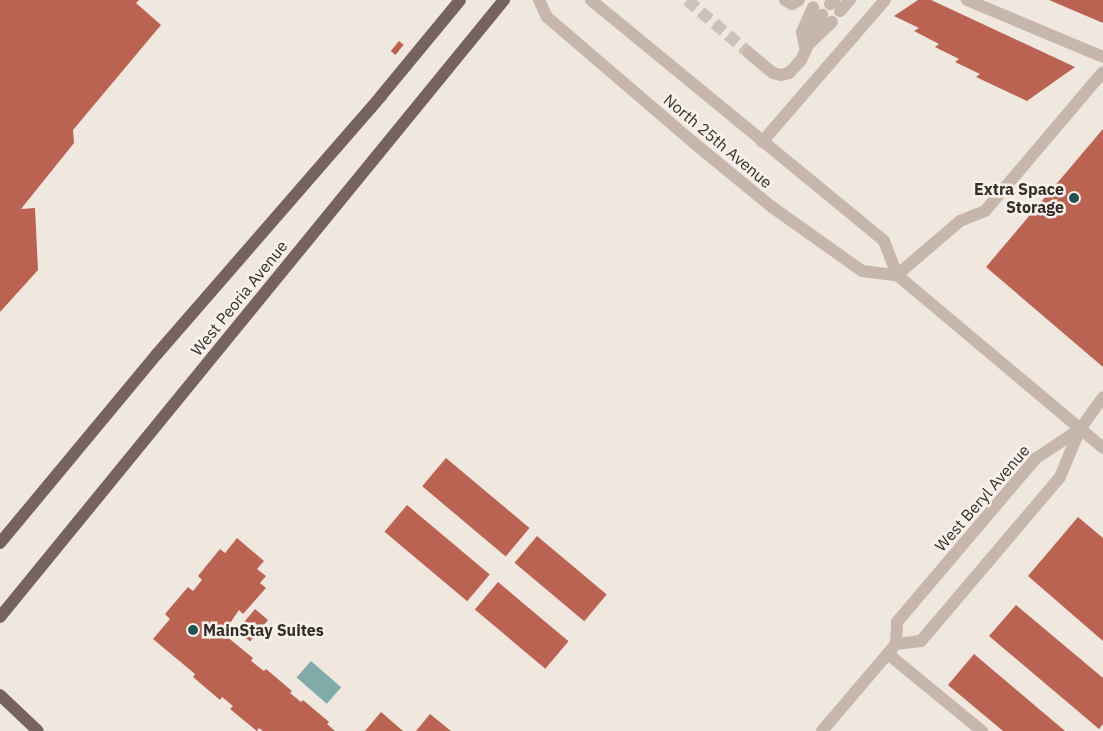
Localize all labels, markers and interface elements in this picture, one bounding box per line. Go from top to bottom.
street label: North 25th Avenue [660,90,776,192]
place label: Extra Space Storage [974,179,1064,217]
marker: Extra Space Storage [1068,192,1080,204]
street label: West Peoria Avenue [187,237,291,359]
street label: West Beryl Avenue [931,441,1033,555]
place label: MainStay Suites [203,620,324,640]
marker: MainStay Suites [187,624,199,636]

